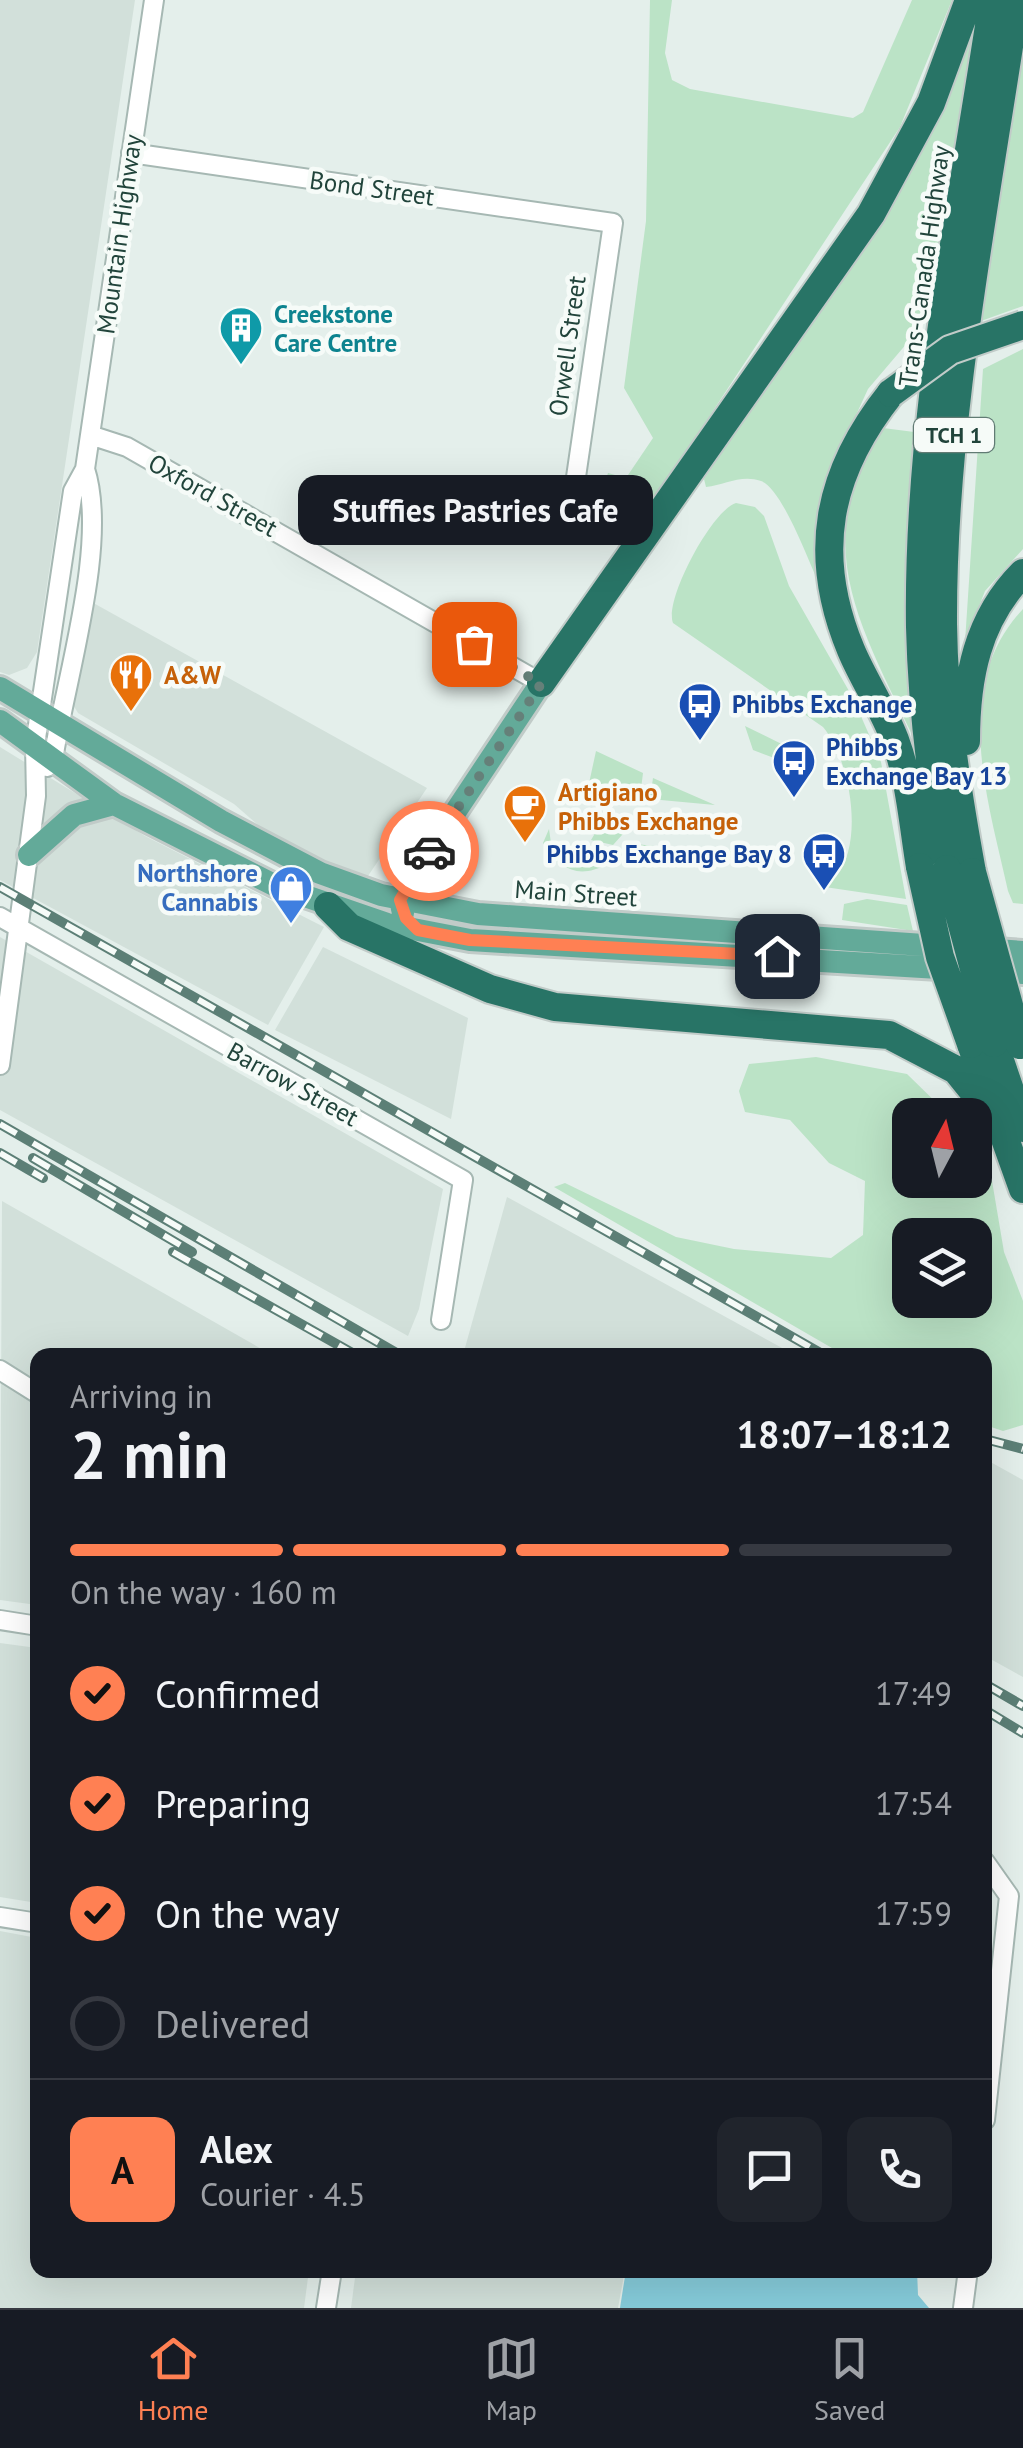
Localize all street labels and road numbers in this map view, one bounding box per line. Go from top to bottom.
street label: Mountain Highway [89,132,149,336]
street label: Trans-Canada Highway [891,143,957,389]
street label: Bond Street [308,163,437,213]
street label: Orwell Street [541,273,593,418]
road number: TCH 1 [914,418,994,452]
street label: Oxford Street [143,446,284,544]
street label: Main Street [513,873,639,913]
street label: Barrow Street [222,1035,365,1133]

